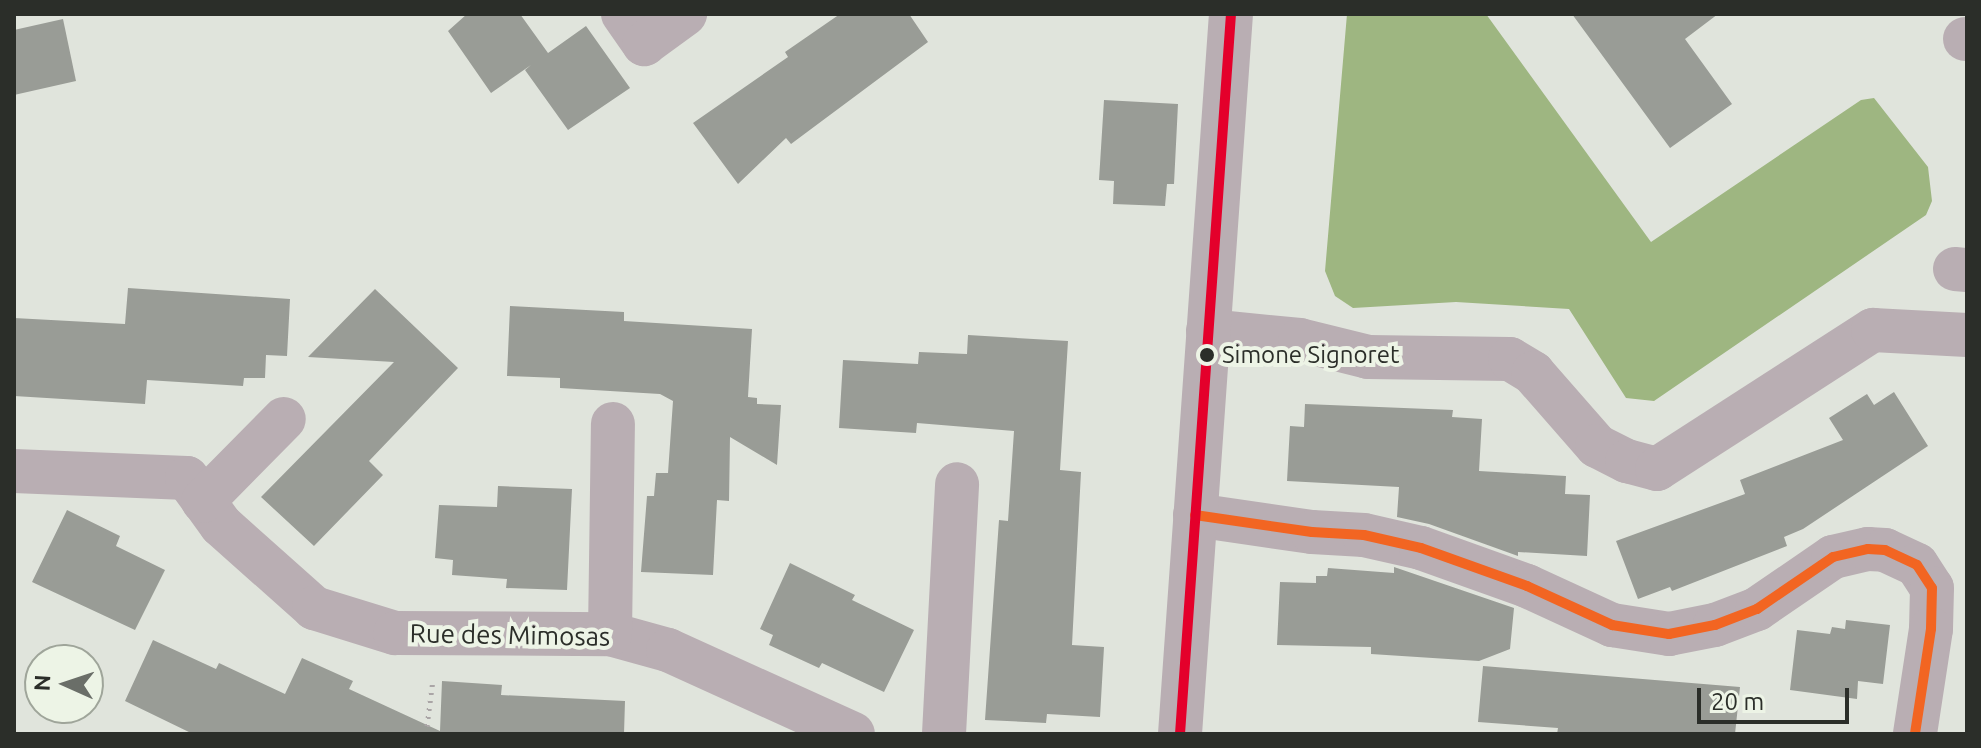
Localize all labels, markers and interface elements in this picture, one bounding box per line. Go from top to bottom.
place label: Simone Signoret [1222,341,1399,369]
marker: Simone Signoret [1199,347,1215,363]
street label: Rue des Mimosas [409,618,611,652]
north arrow [24,644,104,724]
scale bar [1701,672,1853,722]
text: N [29,674,54,692]
text: 20 m [1711,688,1764,715]

